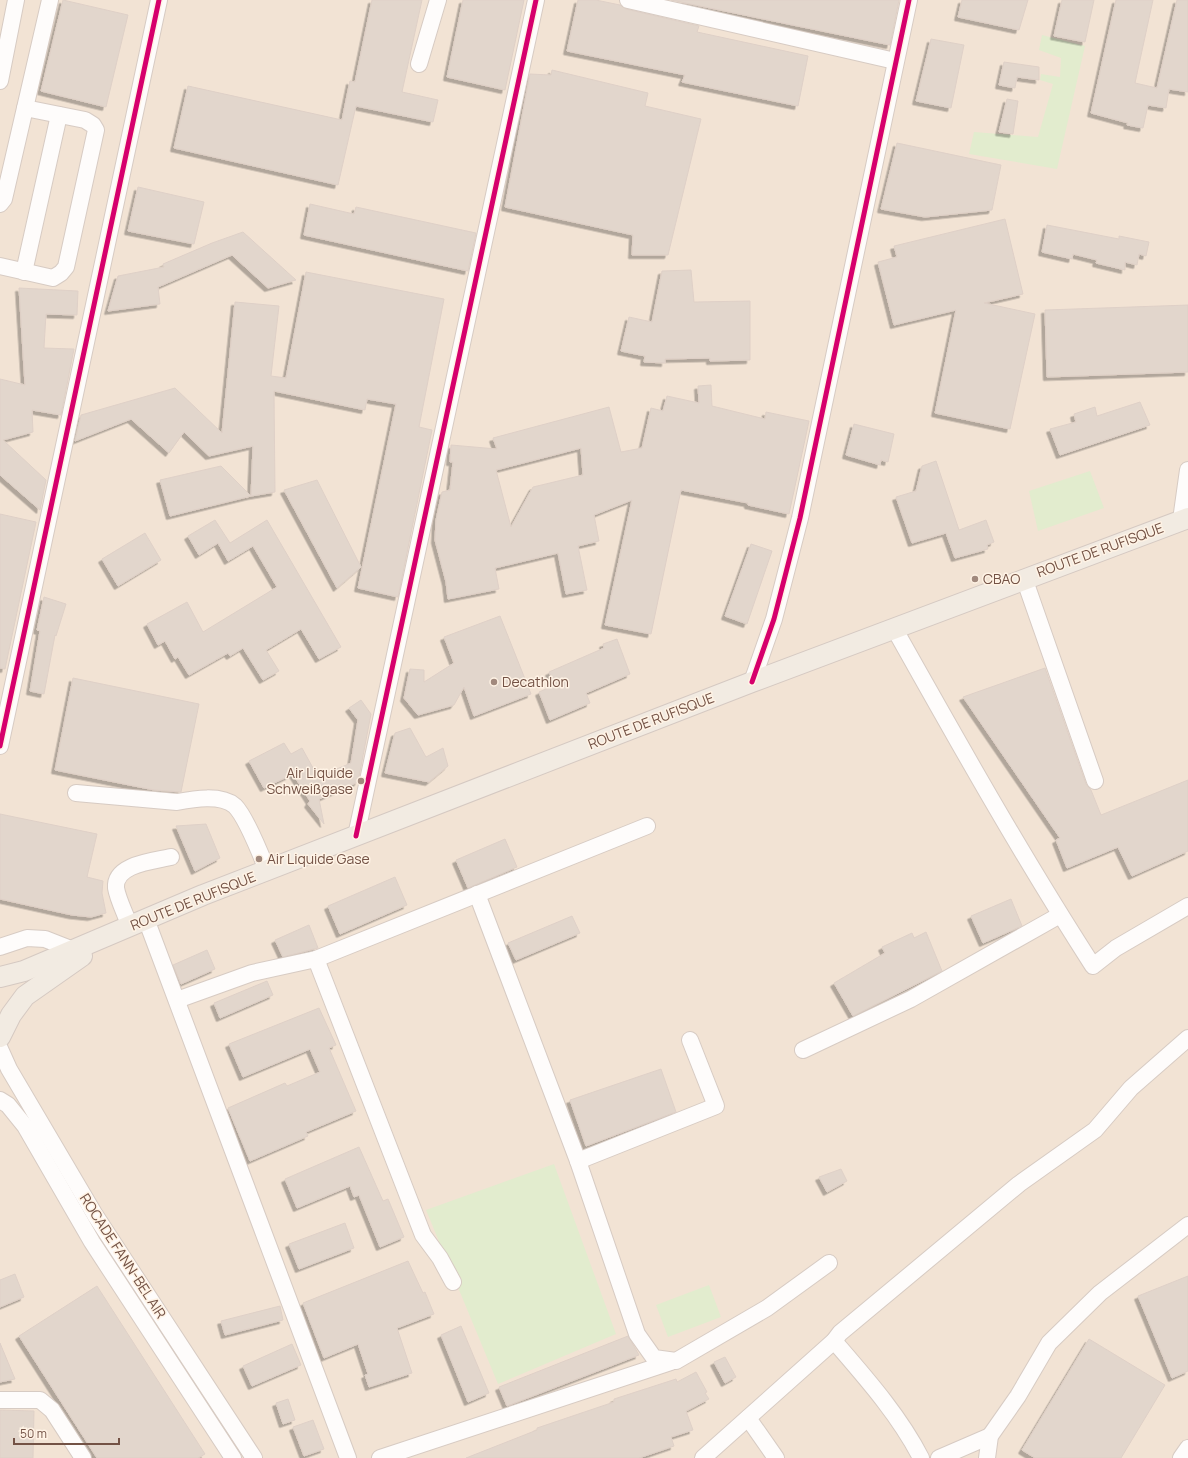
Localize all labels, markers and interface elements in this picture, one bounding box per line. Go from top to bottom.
street label: ROUTE DE RUFISQUE [1034,518,1166,581]
place label: CBAO [983,569,1020,588]
marker: CBAO [970,574,980,584]
place label: Decathlon [502,672,569,691]
marker: Decathlon [489,677,499,687]
street label: ROUTE DE RUFISQUE [585,688,717,753]
place label: Air Liquide Schweißgase [266,763,353,798]
marker: Air Liquide Schweißgase [356,776,366,786]
place label: Air Liquide Gase [267,849,370,868]
marker: Air Liquide Gase [254,854,264,864]
street label: ROUTE DE RUFISQUE [127,867,258,934]
street label: ROCADE FANN-BEL AIR [76,1190,171,1322]
scale bar [14,1420,119,1446]
text: 50 m [20,1425,47,1442]

